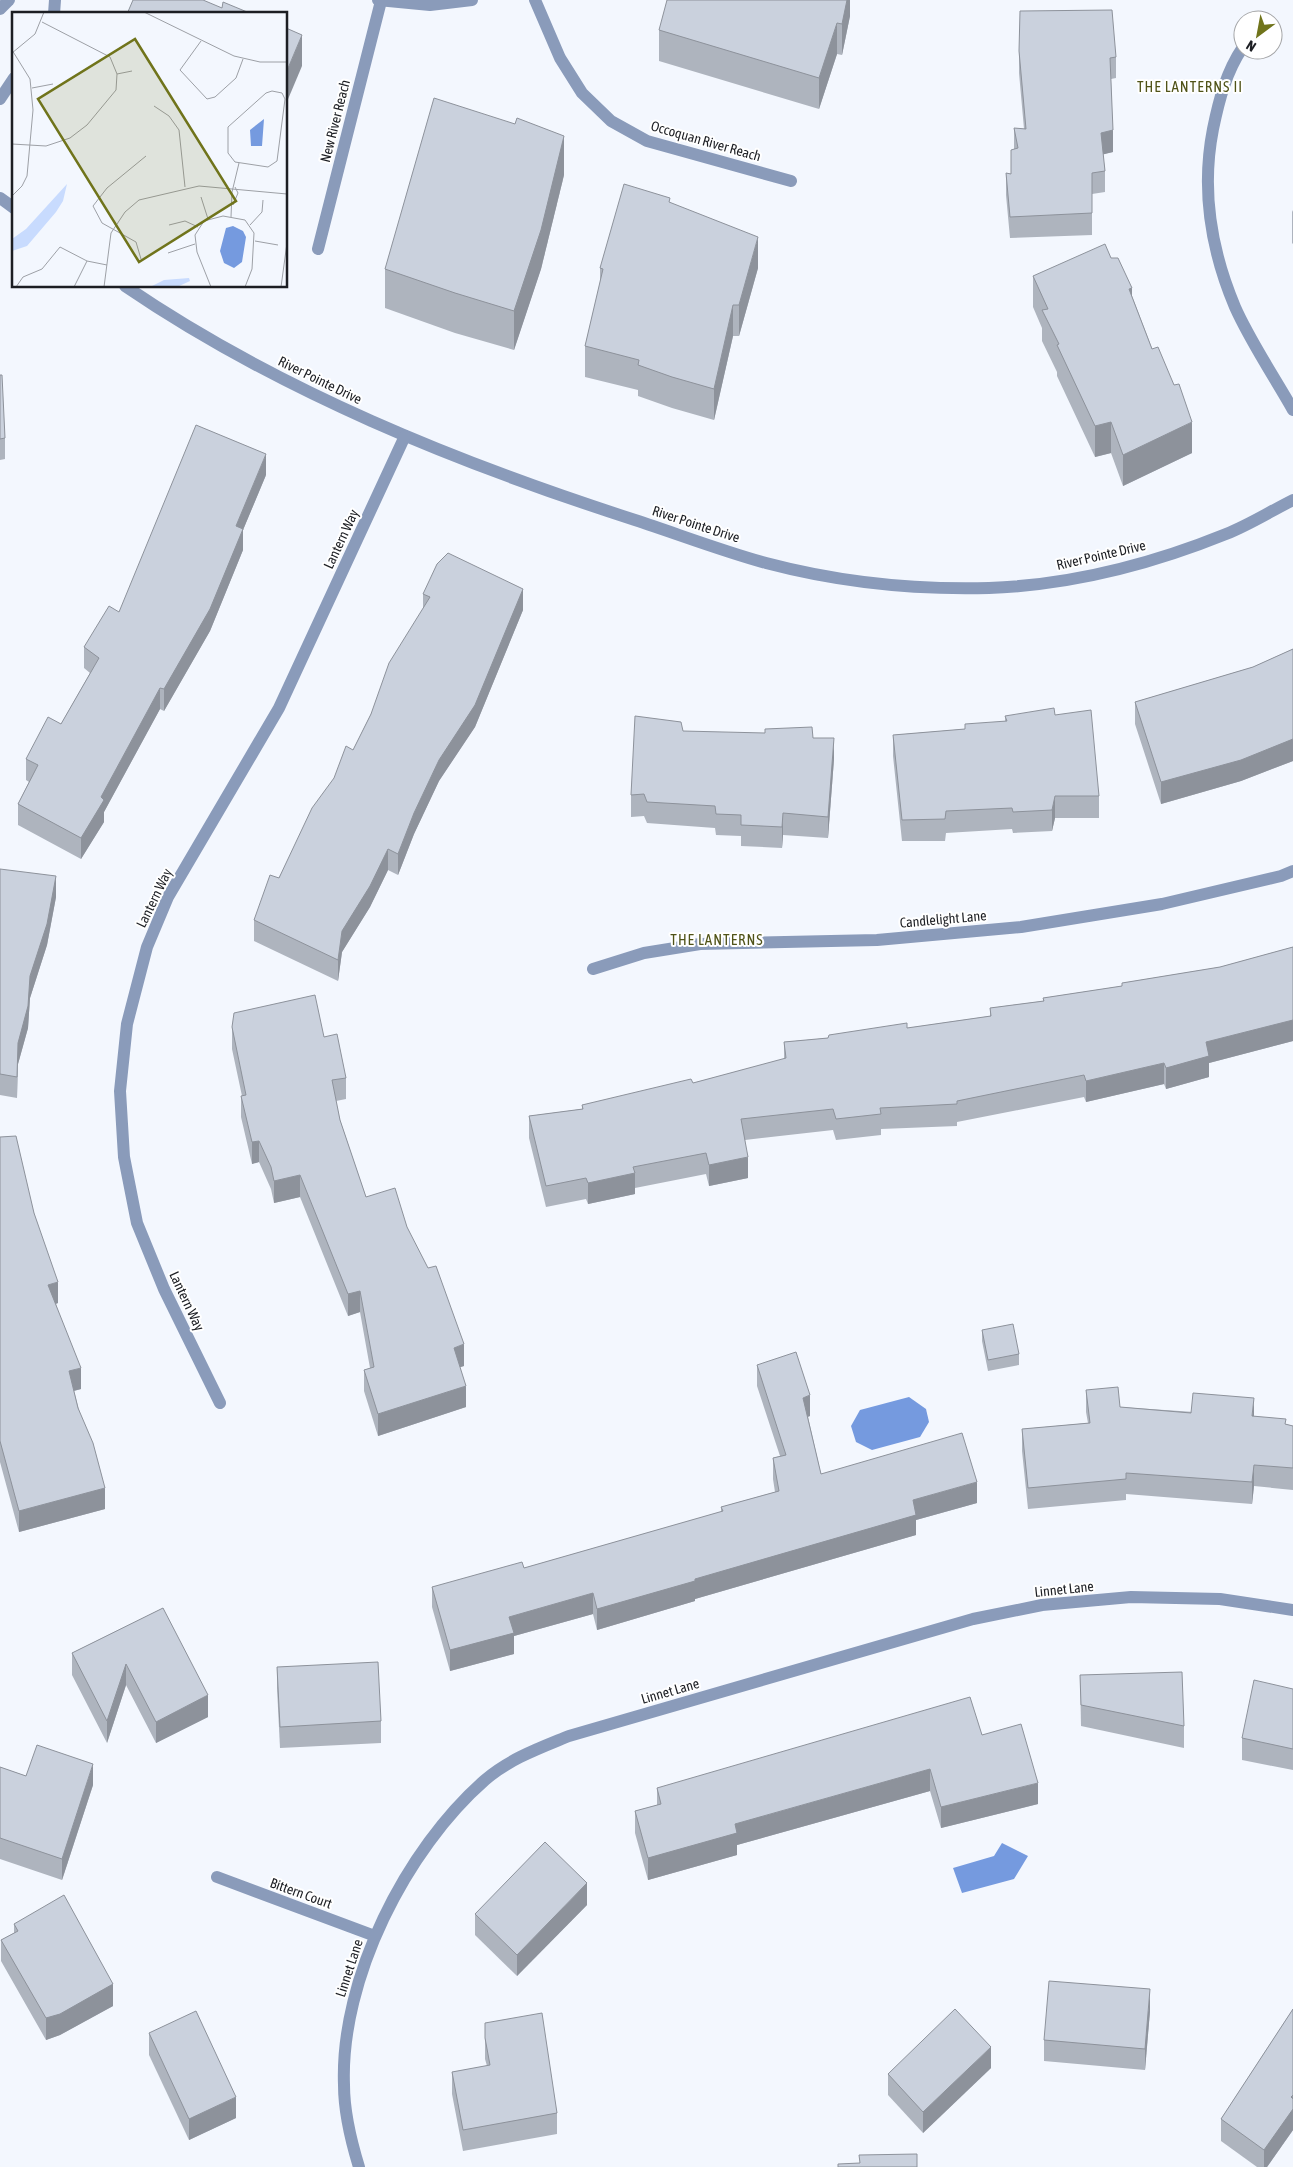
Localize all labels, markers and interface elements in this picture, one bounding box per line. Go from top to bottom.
north arrow [1233,10,1283,60]
inset map [12,12,288,288]
text: N [1243,37,1259,55]
street label: New River Reach [317,78,353,164]
district label: THE LANTERNS II [1137,78,1243,95]
street label: Occoquan River Reach [649,118,763,164]
street label: River Pointe Drive [276,353,364,407]
street label: River Pointe Drive [650,502,742,546]
street label: Lantern Way [320,506,362,571]
street label: River Pointe Drive [1055,537,1147,573]
street label: Lantern Way [133,866,175,930]
street label: Candlelight Lane [899,907,987,931]
district label: THE LANTERNS [670,931,764,948]
street label: Lantern Way [166,1269,208,1334]
street label: Linnet Lane [1034,1578,1094,1600]
street label: Linnet Lane [639,1675,701,1707]
street label: Bittern Court [268,1874,334,1912]
street label: Linnet Lane [332,1937,366,1999]

